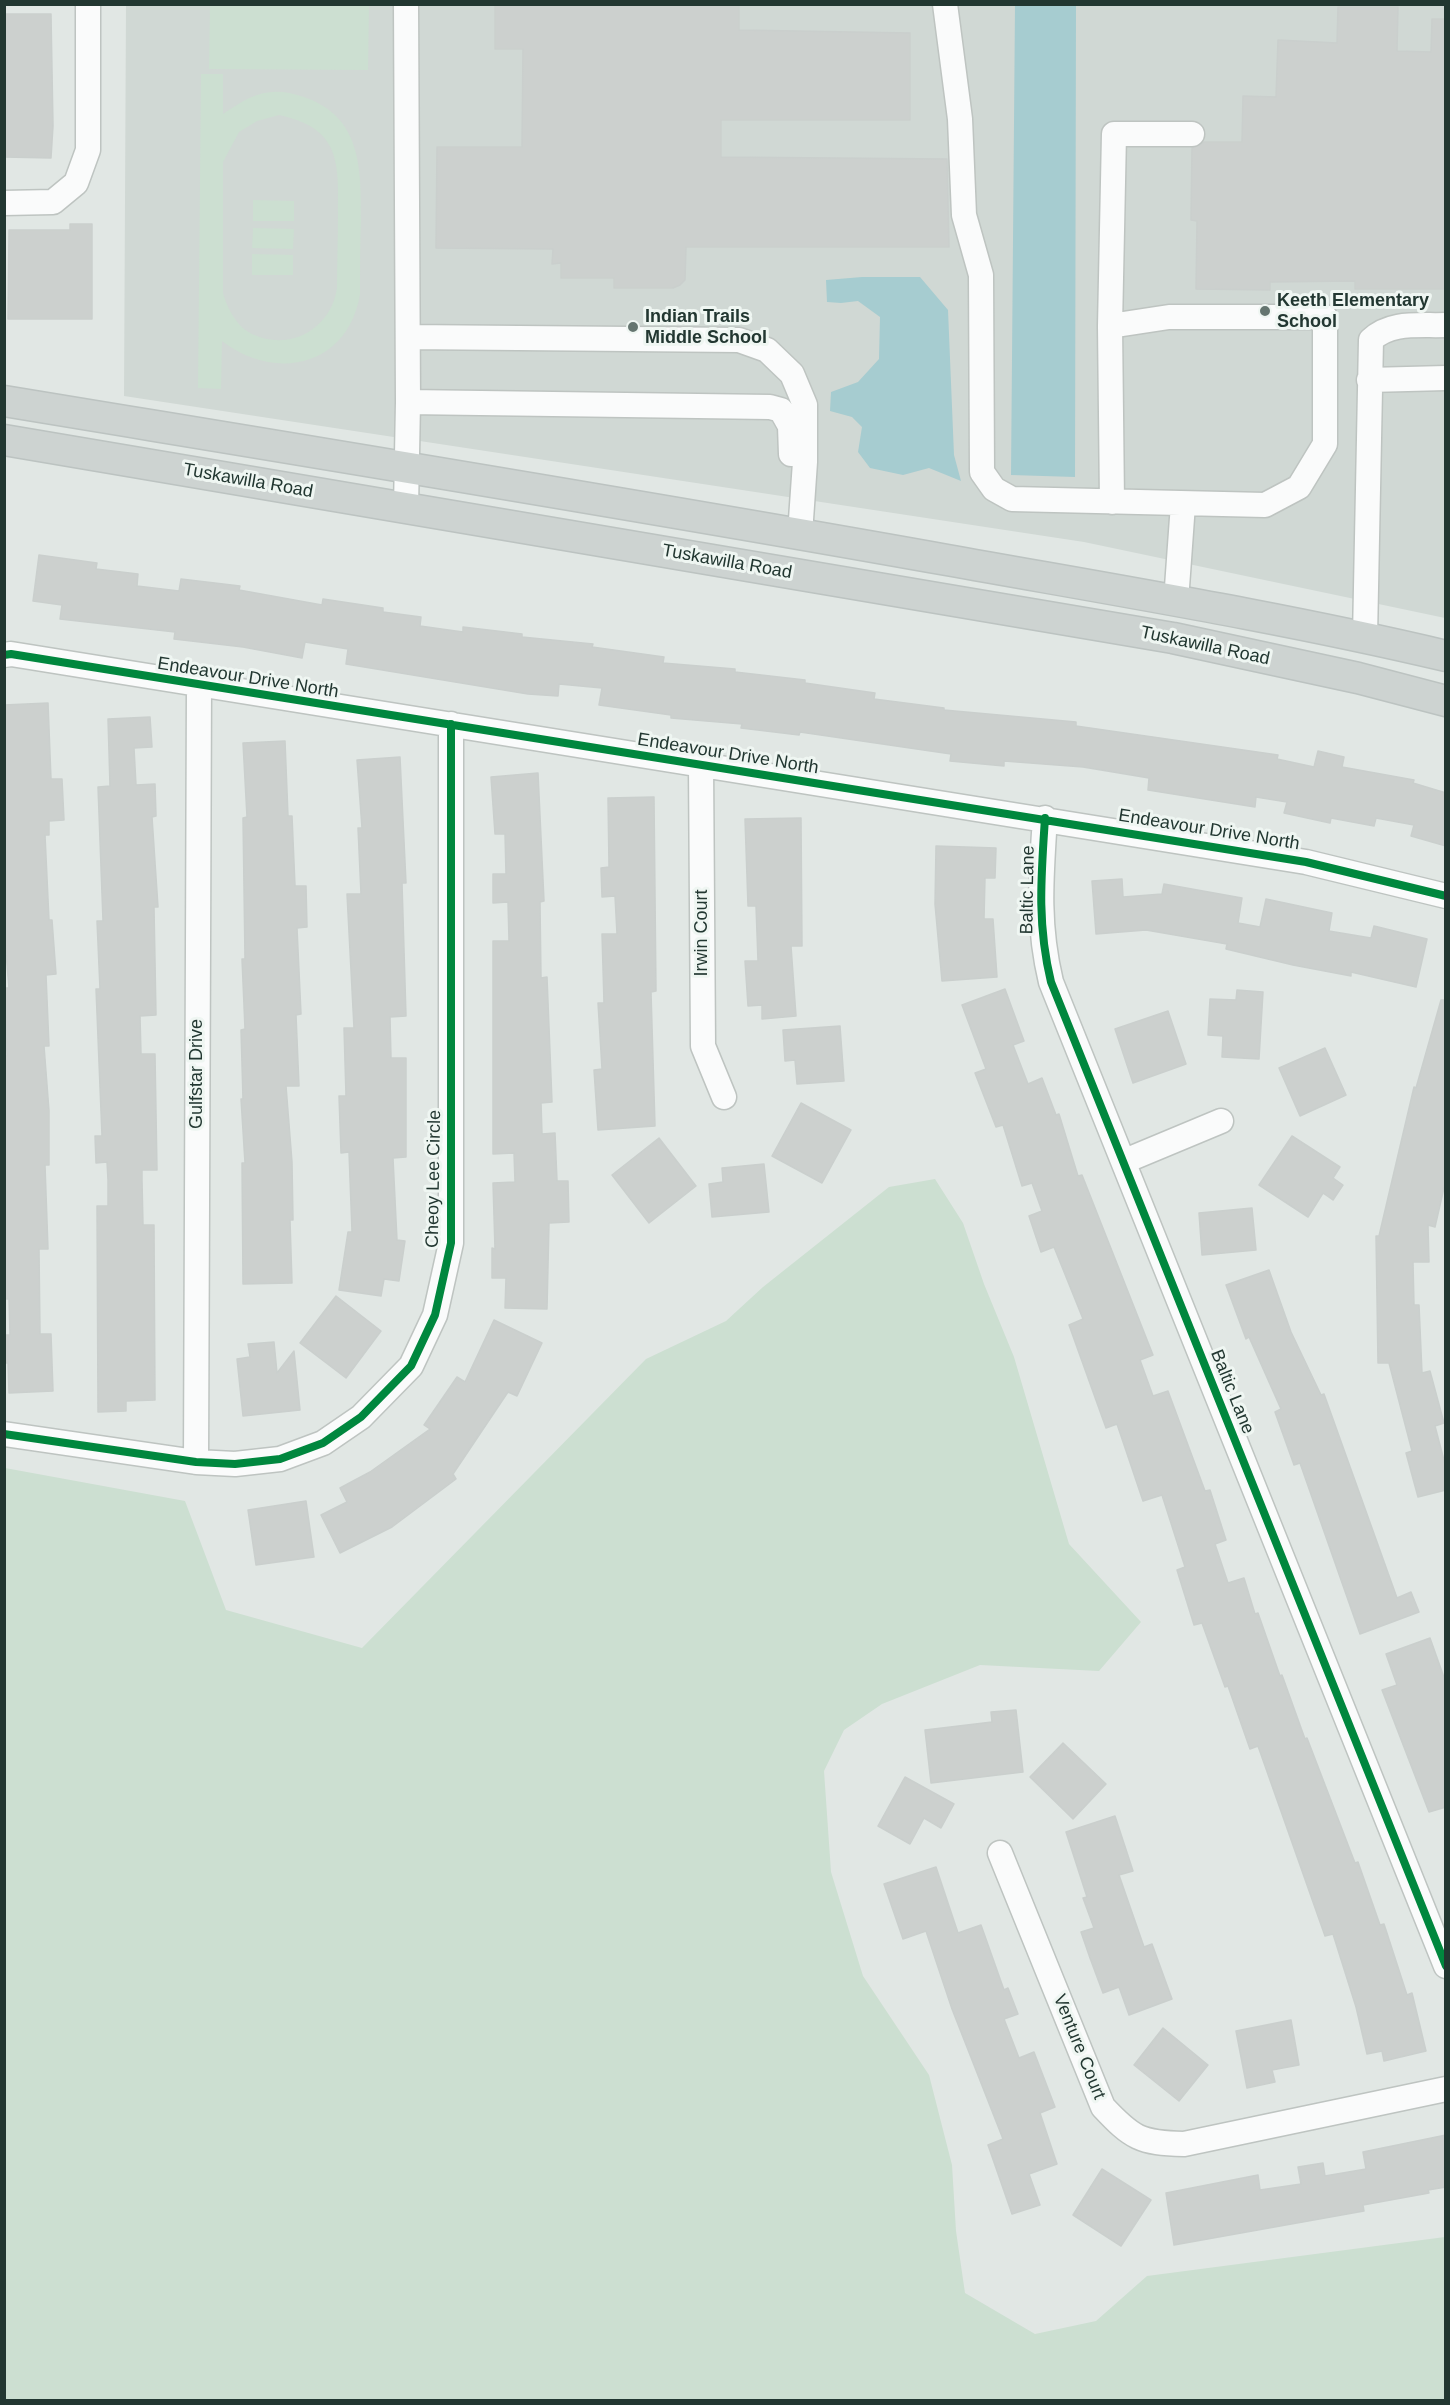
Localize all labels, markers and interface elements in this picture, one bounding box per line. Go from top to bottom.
place label: Keeth Elementary School [1277,290,1429,332]
marker: Keeth Elementary School [1258,304,1272,318]
place label: Indian Trails Middle School [645,306,767,348]
marker: Indian Trails Middle School [626,320,640,334]
street label: Tuskawilla Road [181,459,315,503]
street label: Tuskawilla Road [660,540,794,584]
street label: Tuskawilla Road [1138,622,1272,670]
street label: Endeavour Drive North [156,653,340,703]
street label: Endeavour Drive North [636,729,820,779]
street label: Endeavour Drive North [1117,805,1301,855]
street label: Baltic Lane [1016,845,1040,935]
street label: Irwin Court [691,889,713,977]
street label: Gulfstar Drive [186,1019,208,1129]
street label: Cheoy Lee Circle [422,1110,446,1248]
street label: Baltic Lane [1205,1347,1259,1437]
street label: Venture Court [1048,1991,1110,2103]

